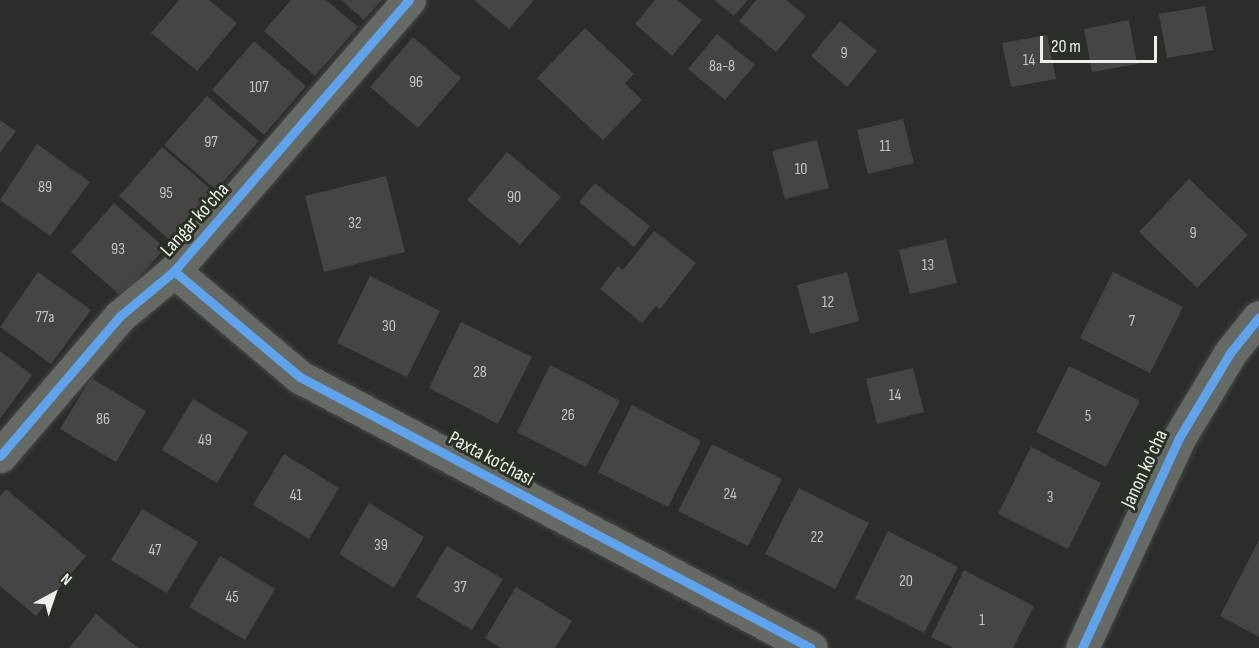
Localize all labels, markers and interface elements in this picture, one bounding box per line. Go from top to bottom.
scale bar [1043,24,1160,62]
text: 20 m [1051,36,1081,57]
house number: 9 [840,44,848,64]
house number: 14 [1023,51,1035,71]
house number: 8а-8 [709,57,735,77]
house number: 96 [409,73,423,93]
house number: 107 [249,78,269,98]
house number: 97 [204,133,218,153]
house number: 11 [879,137,891,157]
house number: 10 [795,160,807,180]
house number: 89 [38,178,52,198]
street label: Langar ko'cha [156,178,234,262]
house number: 95 [159,184,173,204]
house number: 90 [507,188,521,208]
house number: 32 [348,214,362,234]
house number: 9 [1189,224,1197,244]
house number: 93 [111,240,125,260]
house number: 13 [922,256,934,276]
house number: 12 [822,293,834,313]
house number: 77а [36,308,54,328]
house number: 7 [1129,312,1135,332]
house number: 30 [382,317,396,337]
house number: 28 [473,363,487,383]
house number: 14 [889,386,901,406]
house number: 26 [561,406,575,426]
house number: 5 [1085,407,1091,427]
house number: 86 [96,410,110,430]
street label: Janon ko'cha [1116,426,1174,512]
street label: Paxta ko‘chasi [444,427,538,491]
house number: 49 [198,431,212,451]
house number: 24 [723,485,737,505]
house number: 41 [290,486,302,506]
house number: 3 [1047,488,1053,508]
house number: 22 [810,528,824,548]
house number: 39 [374,536,388,556]
house number: 47 [149,541,161,561]
north arrow [24,564,84,624]
text: N [57,570,75,590]
house number: 20 [899,572,913,592]
house number: 37 [453,578,467,598]
house number: 45 [225,588,239,608]
house number: 1 [979,611,985,631]

